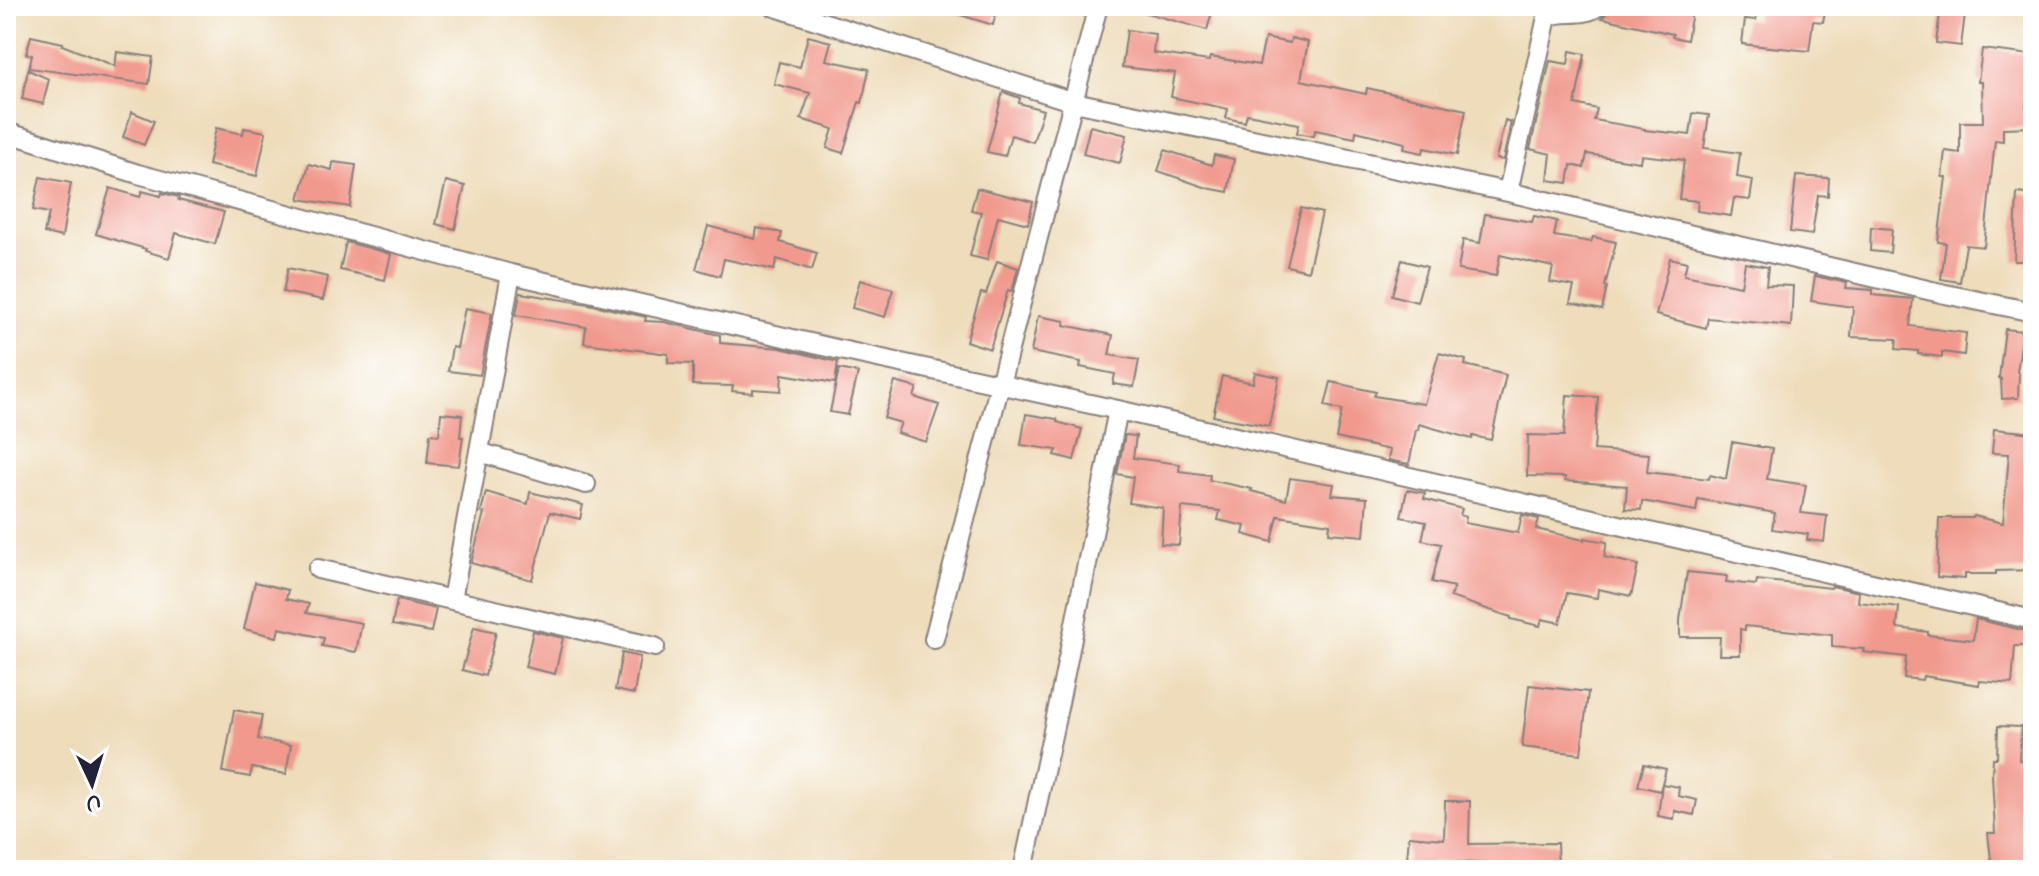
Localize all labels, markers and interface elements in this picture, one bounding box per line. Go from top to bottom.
north arrow [52,744,132,824]
text: U [85,787,101,816]

